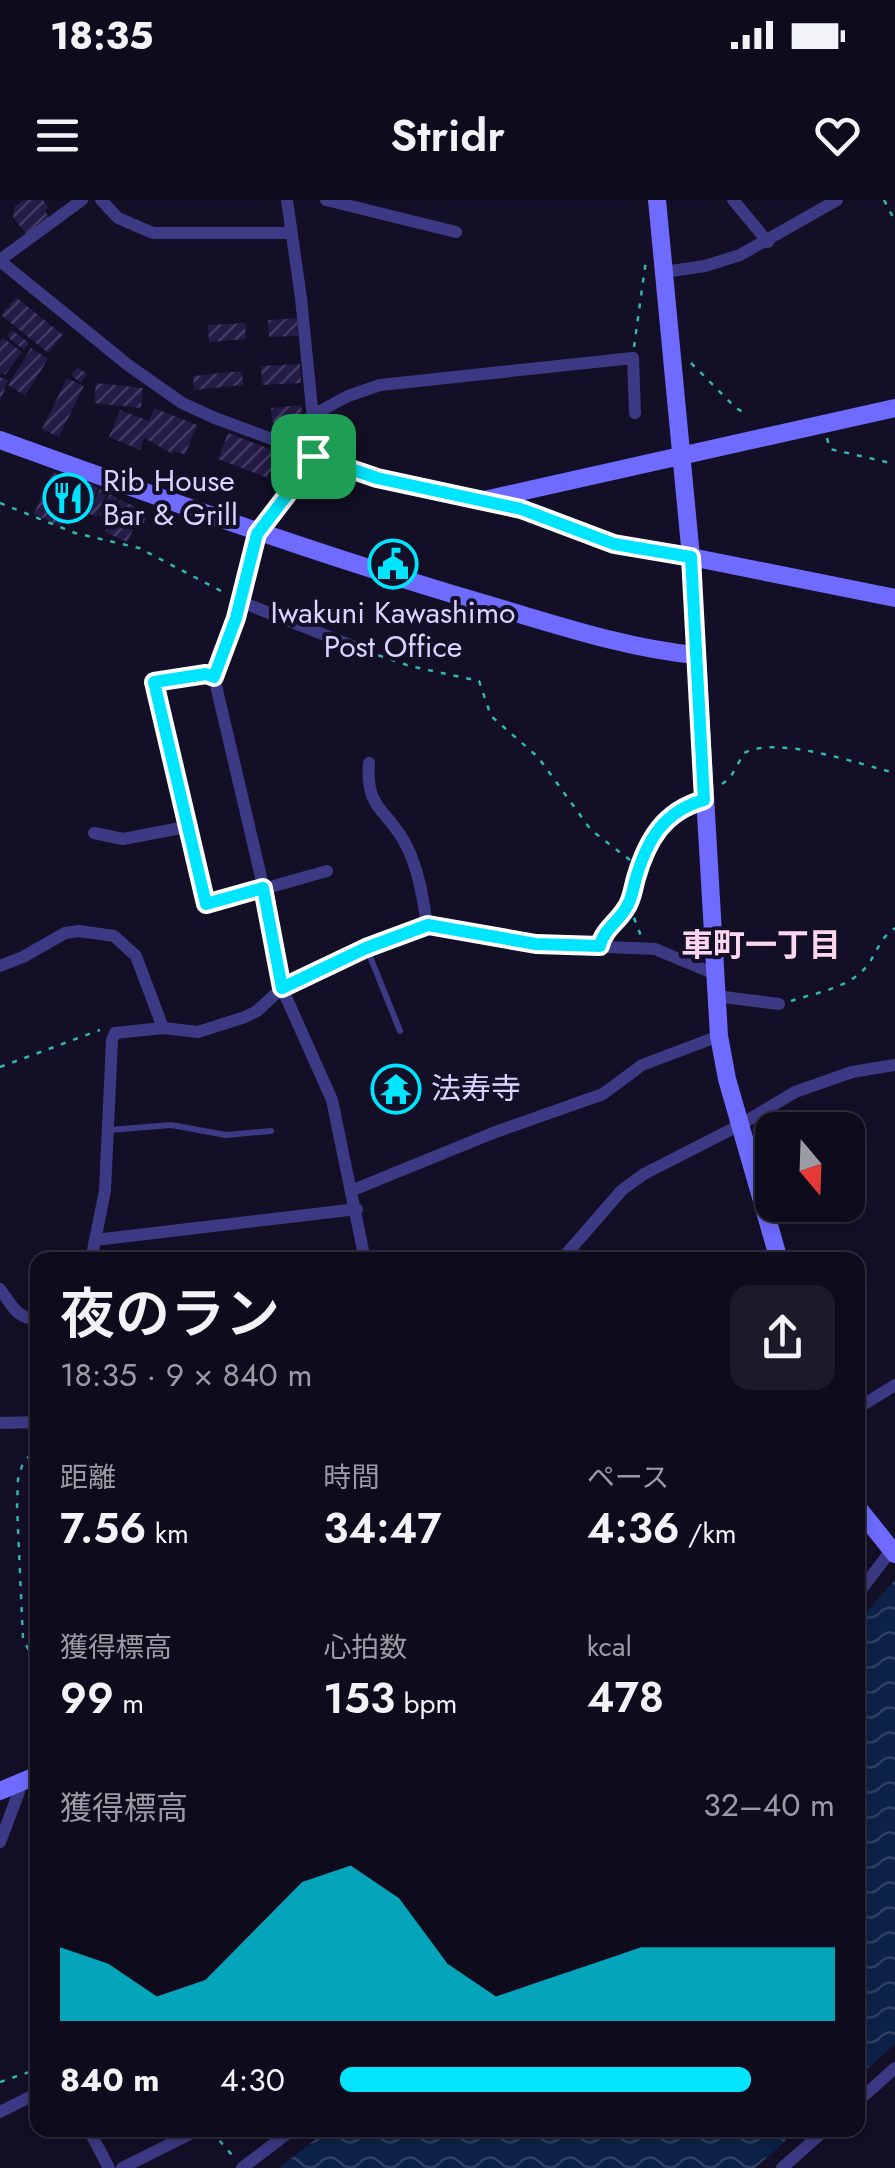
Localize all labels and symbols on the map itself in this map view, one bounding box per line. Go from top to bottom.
pin [271,414,356,499]
place label: Rib House Bar & Grill [103,459,238,536]
restaurant icon: Rib House Bar & Grill [42,472,94,524]
public building icon: Iwakuni Kawashimo Post Office [367,538,419,590]
place label: Iwakuni Kawashimo Post Office [271,591,515,668]
district label: 車町一丁目 [681,922,841,968]
temple icon: 法寿寺 [370,1063,422,1115]
place label: 法寿寺 [431,1067,521,1110]
north arrow [755,1112,865,1222]

